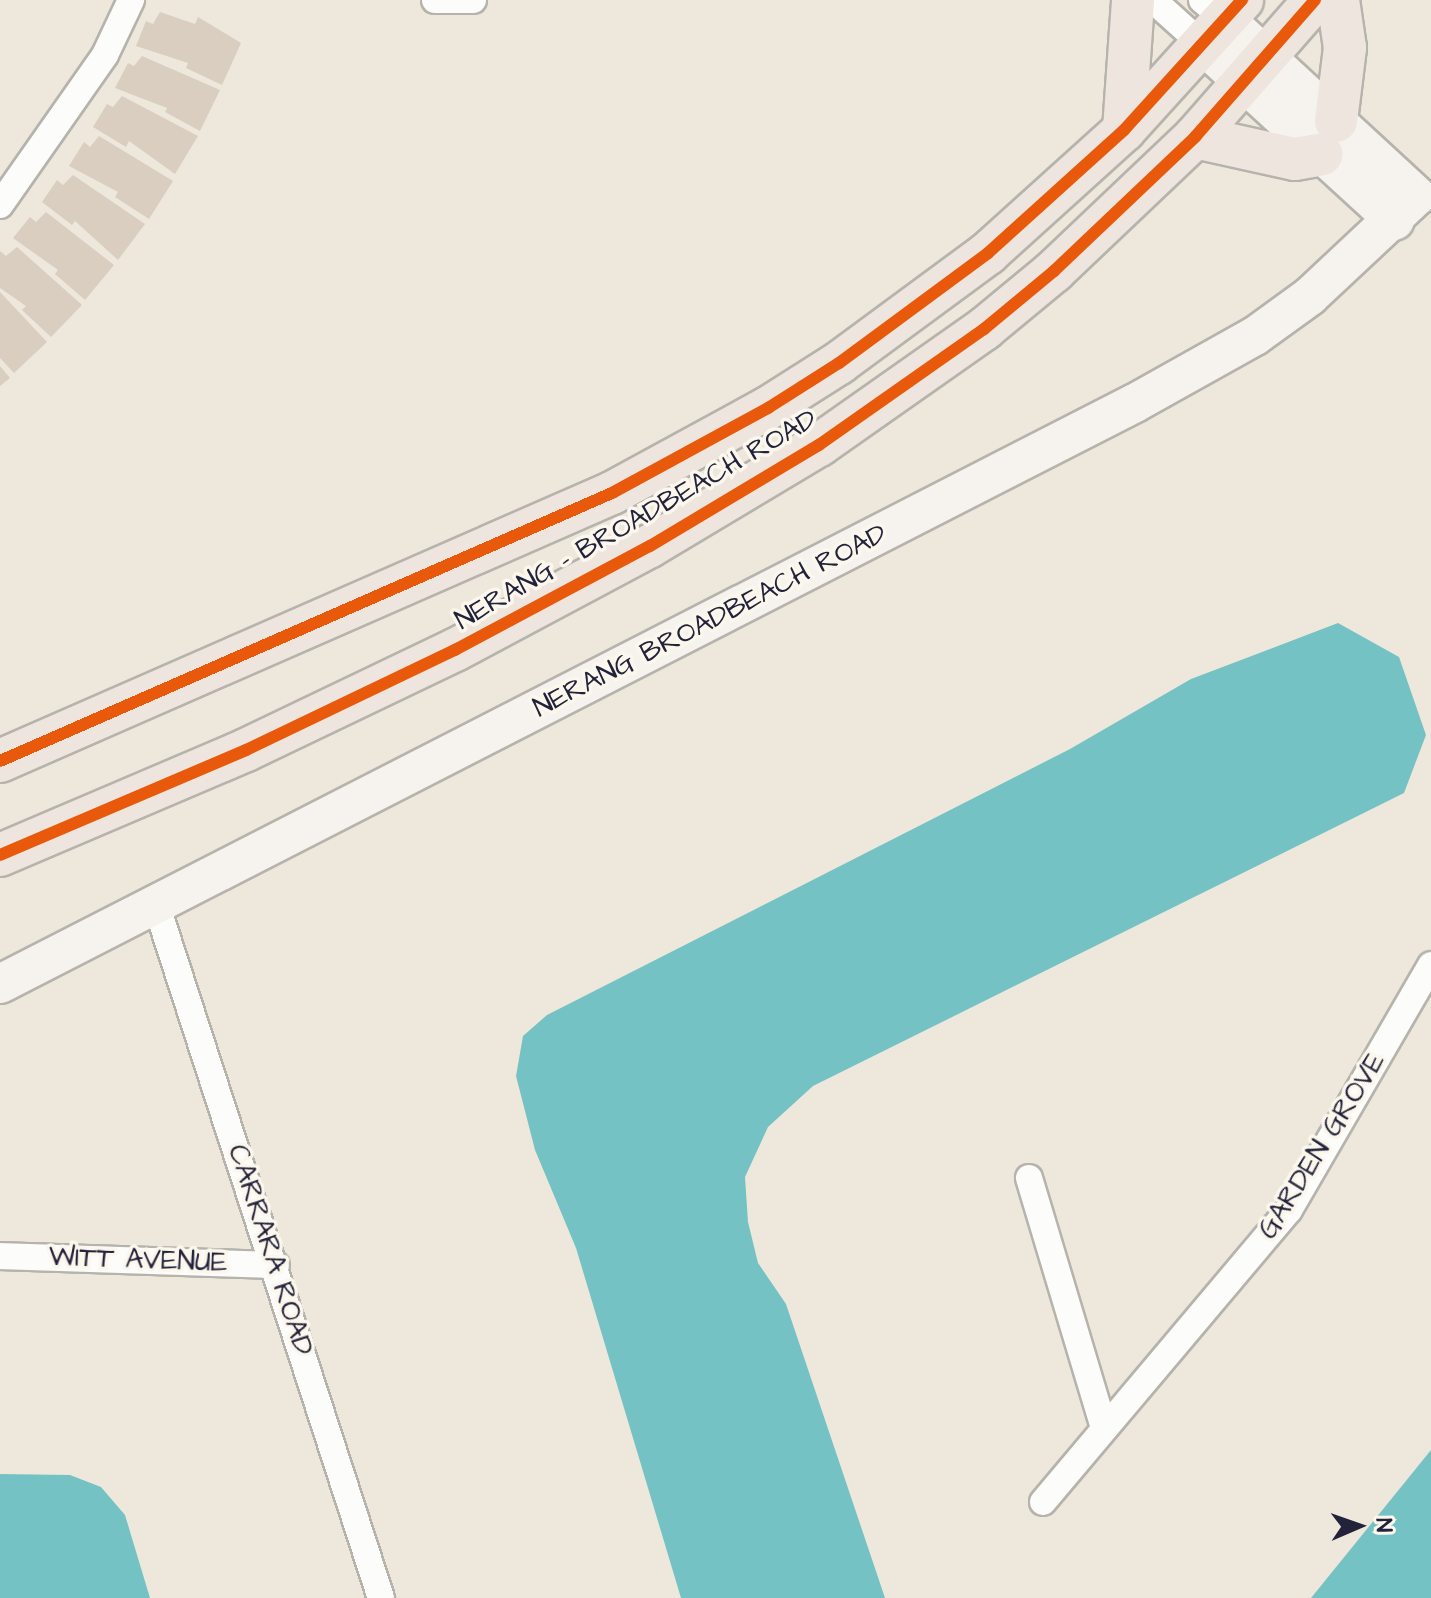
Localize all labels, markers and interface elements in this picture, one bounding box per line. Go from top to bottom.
street label: NERANG - BROADBEACH ROAD [449,402,823,638]
street label: NERANG BROADBEACH ROAD [528,517,892,725]
street label: GARDEN GROVE [1251,1047,1393,1245]
street label: CARRARA ROAD [220,1140,320,1360]
street label: WITT AVENUE [48,1240,228,1280]
north arrow [1319,1486,1399,1566]
text: N [1368,1518,1399,1533]

